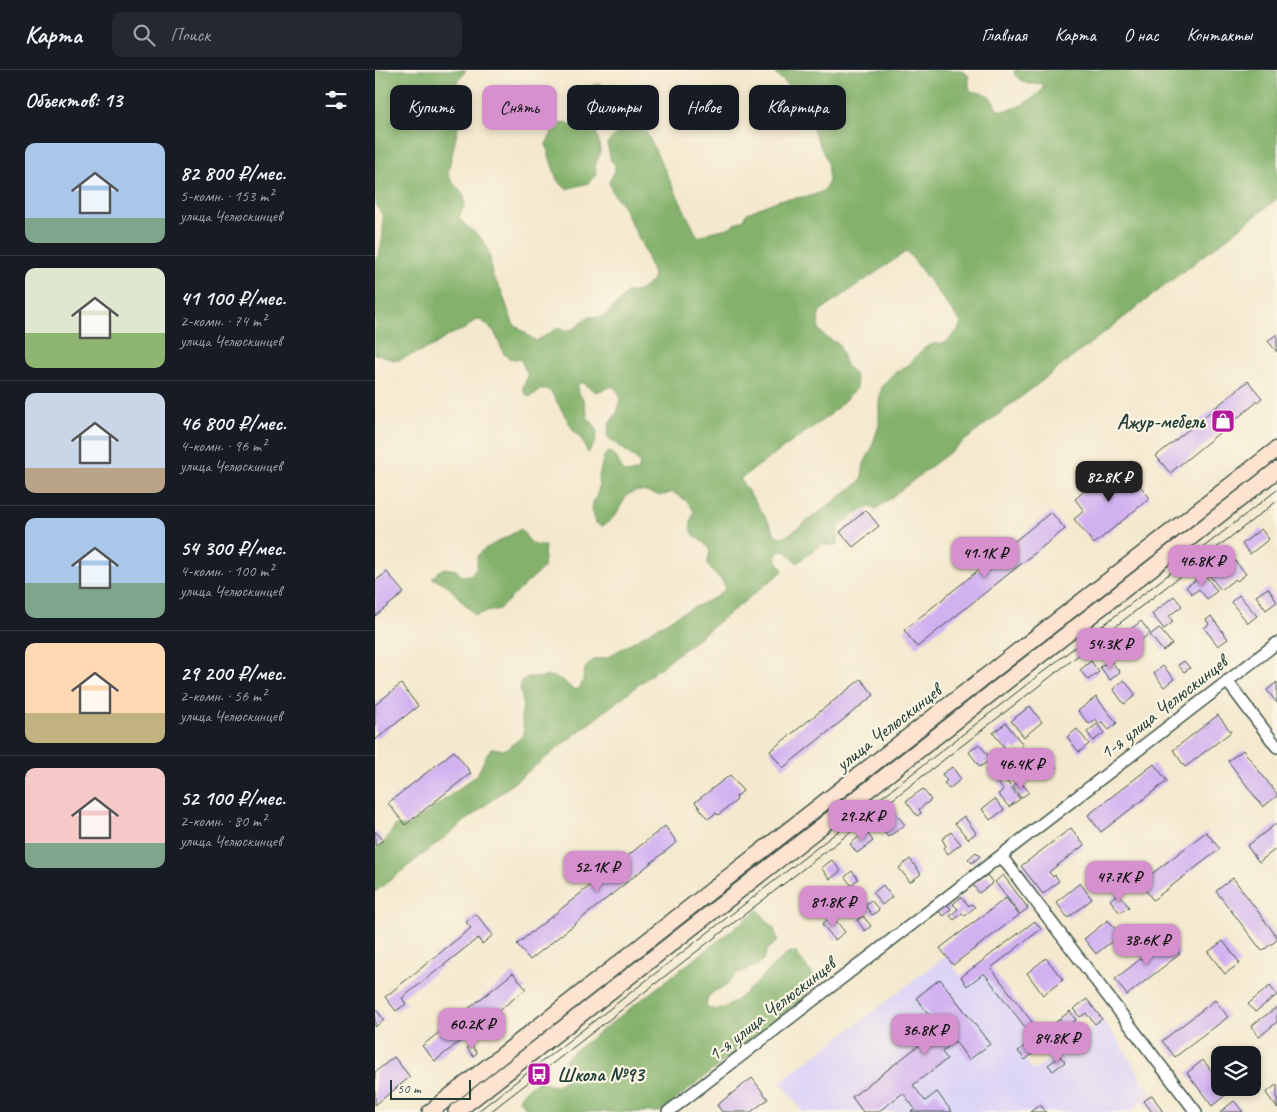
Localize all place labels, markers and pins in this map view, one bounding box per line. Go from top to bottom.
shop icon: Ажур-мебель [1210,408,1236,434]
place label: Ажур-мебель [1117,409,1206,434]
pin: 82.8K ₽ [1063,460,1155,503]
pin: 41.1K ₽ [939,536,1031,579]
pin: 46.8K ₽ [1156,544,1248,587]
pin: 54.3K ₽ [1064,628,1156,670]
pin: 46.4K ₽ [975,748,1067,790]
pin: 29.2K ₽ [816,800,908,842]
pin: 52.1K ₽ [551,850,643,893]
pin: 47.7K ₽ [1073,860,1165,903]
pin: 81.8K ₽ [787,886,879,928]
pin: 38.6K ₽ [1101,924,1193,966]
pin: 60.2K ₽ [426,1008,518,1050]
pin: 36.8K ₽ [879,1014,971,1056]
pin: 84.8K ₽ [1011,1022,1103,1064]
bus stop icon: Школа №93 [526,1061,552,1087]
place label: Школа №93 [557,1062,646,1087]

